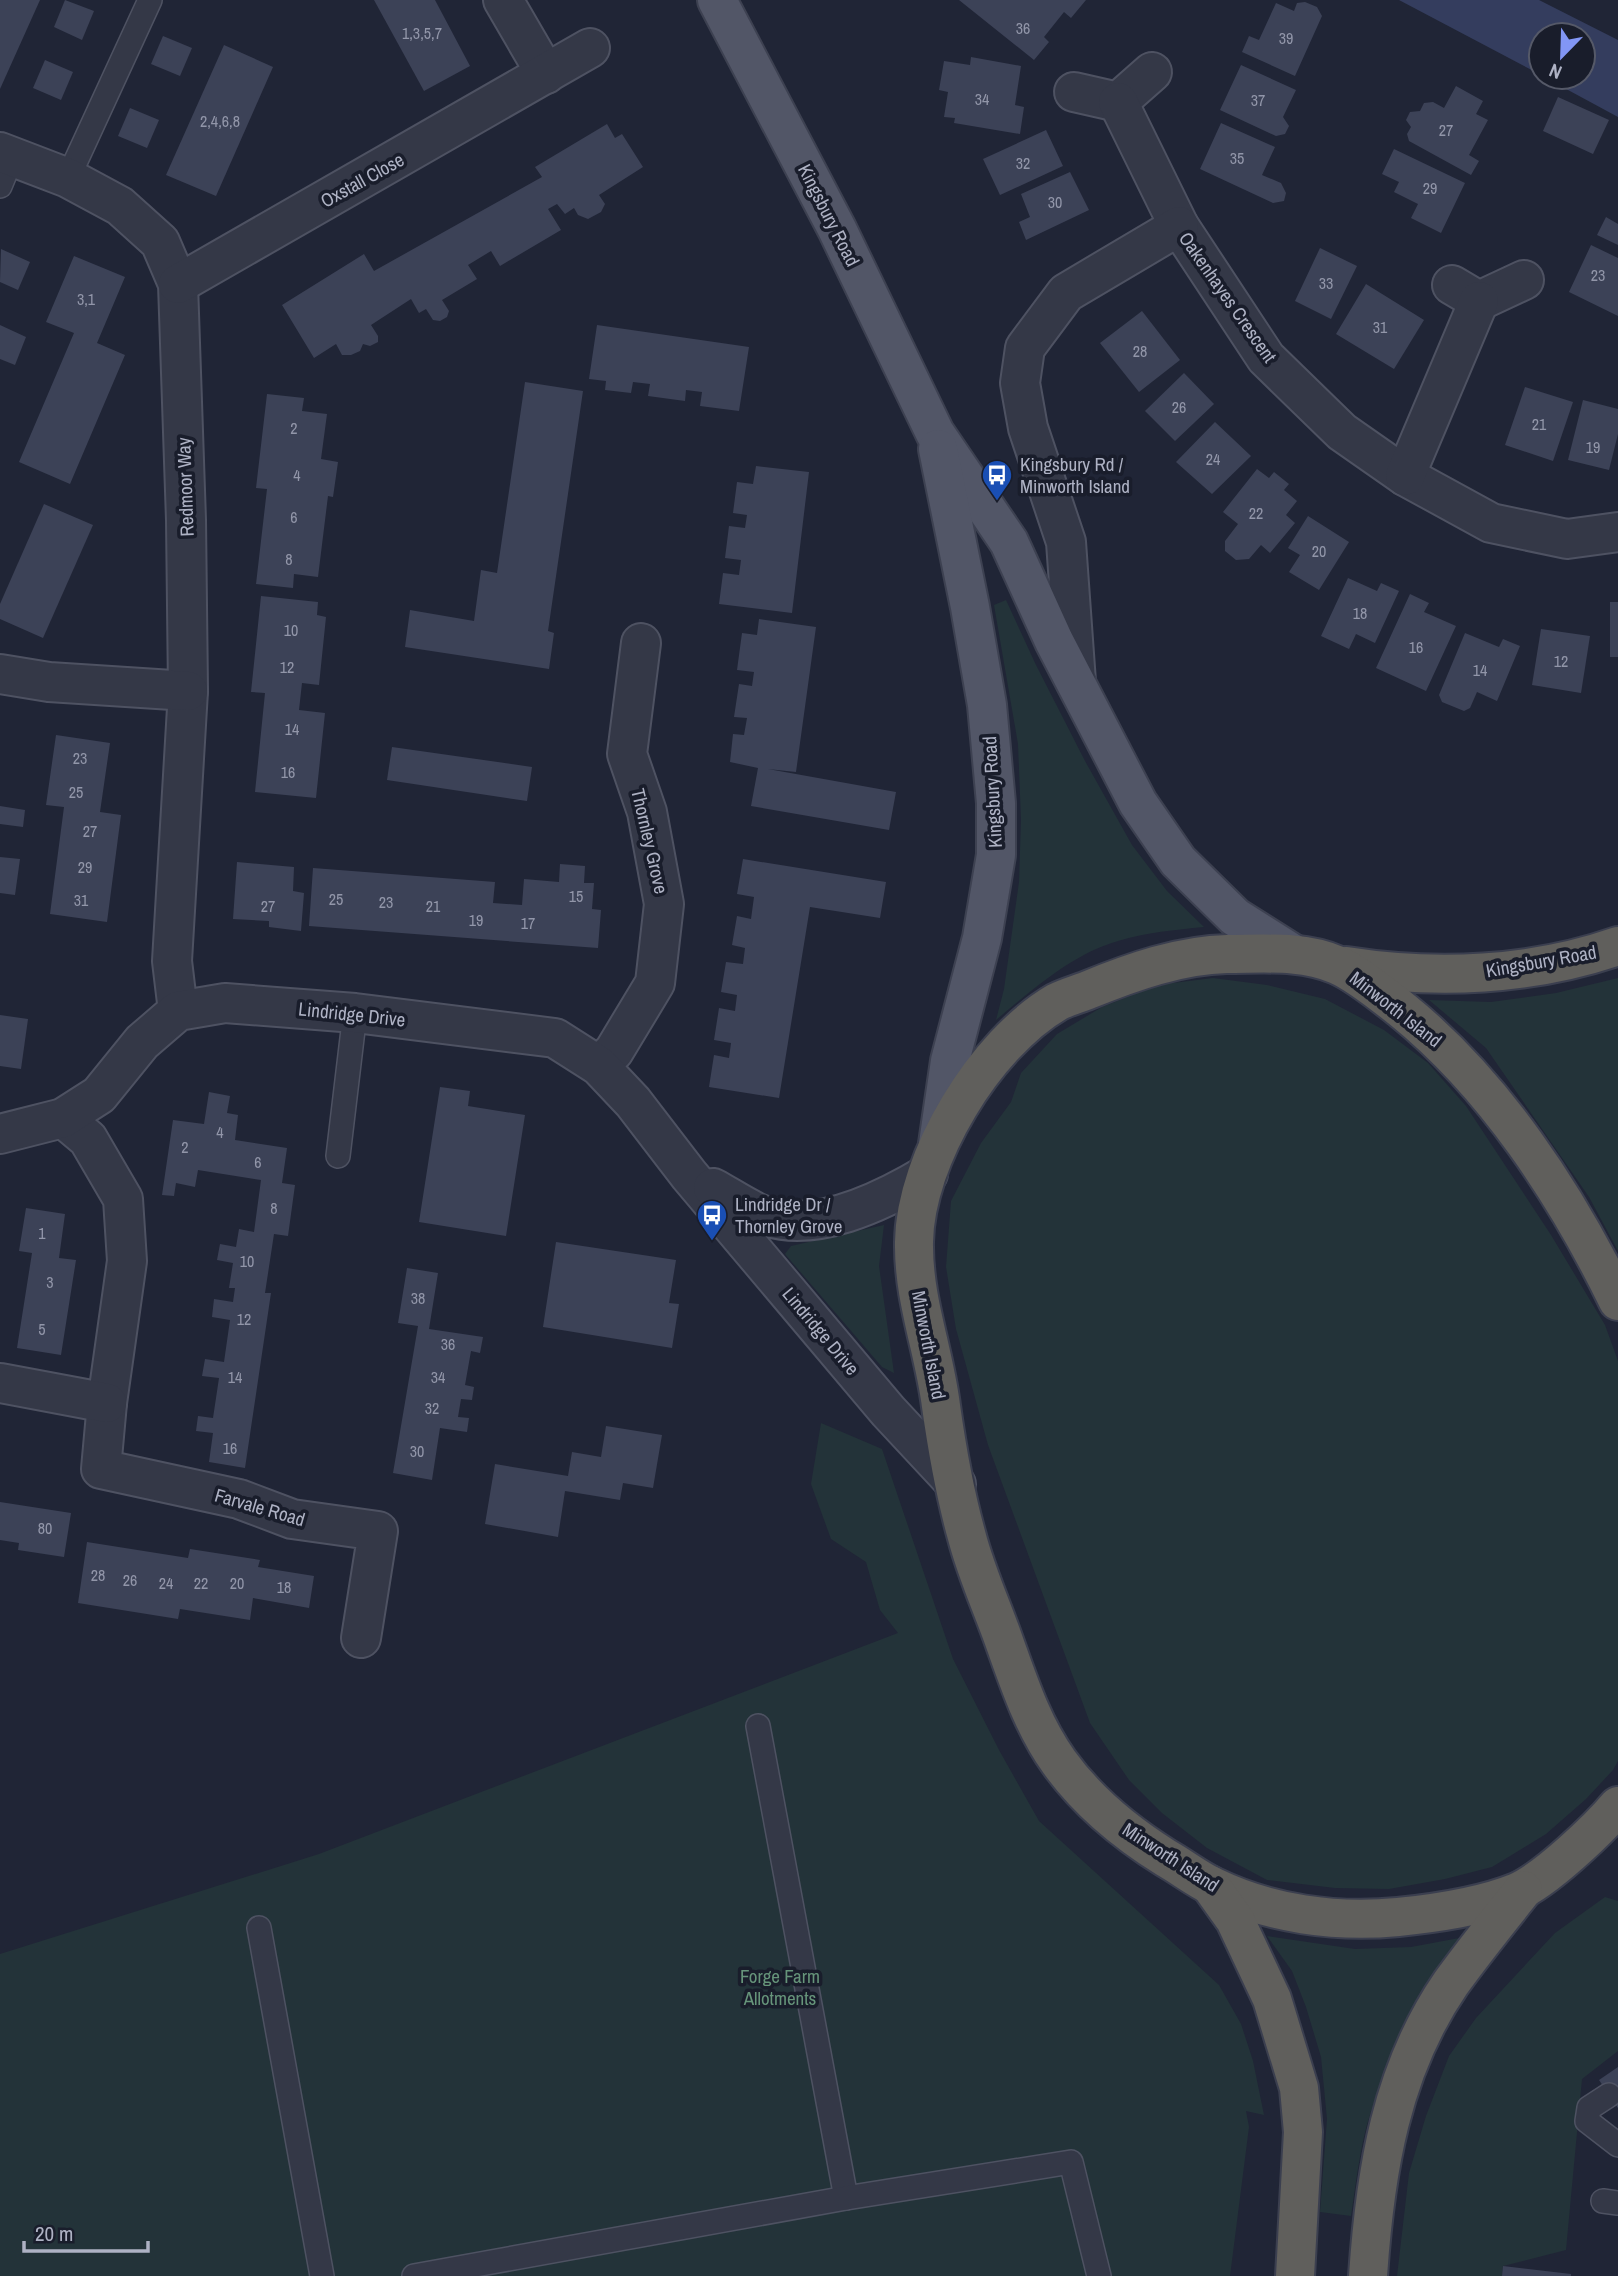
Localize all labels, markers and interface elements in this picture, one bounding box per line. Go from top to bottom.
house number: 36 [1016,17,1030,39]
north arrow [1527,21,1597,91]
house number: 1,3,5,7 [402,22,442,44]
house number: 39 [1279,27,1293,49]
text: N [1545,57,1566,86]
house number: 34 [975,88,989,110]
house number: 37 [1251,89,1265,111]
house number: 2,4,6,8 [200,110,240,132]
house number: 27 [1439,119,1453,141]
street label: Oxstall Close [316,146,408,214]
house number: 35 [1230,147,1244,169]
house number: 32 [1016,152,1030,174]
street label: Kingsbury Road [792,159,866,271]
house number: 29 [1423,177,1437,199]
house number: 30 [1048,191,1062,213]
street label: Oakenhayes Crescent [1173,226,1283,368]
house number: 23 [1591,264,1605,286]
house number: 33 [1319,272,1333,294]
house number: 3,1 [77,288,96,310]
house number: 31 [1373,316,1388,338]
house number: 28 [1133,340,1147,362]
house number: 26 [1172,396,1186,418]
house number: 21 [1532,413,1547,435]
house number: 2 [290,417,298,439]
house number: 19 [1586,436,1600,458]
street label: Redmoor Way [170,437,200,537]
house number: 24 [1206,448,1220,470]
place label: Kingsbury Rd / Minworth Island [1020,451,1130,499]
bus stop icon: Kingsbury Rd / Minworth Island [980,458,1014,502]
house number: 4 [293,464,301,486]
house number: 22 [1249,502,1263,524]
house number: 6 [290,506,298,528]
house number: 20 [1312,540,1326,562]
house number: 8 [285,548,293,570]
house number: 18 [1353,602,1367,624]
house number: 10 [284,619,298,641]
house number: 16 [1409,636,1423,658]
house number: 12 [1554,650,1568,672]
house number: 12 [280,656,294,678]
house number: 14 [1473,659,1487,681]
house number: 14 [285,718,299,740]
street label: Kingsbury Road [976,736,1008,848]
house number: 23 [73,747,87,769]
house number: 16 [281,761,295,783]
house number: 25 [69,781,83,803]
street label: Thornley Grove [625,786,675,896]
house number: 27 [83,820,97,842]
house number: 29 [78,856,92,878]
house number: 15 [569,885,583,907]
house number: 25 [329,888,343,910]
house number: 31 [74,889,89,911]
house number: 23 [379,891,393,913]
house number: 27 [261,895,275,917]
house number: 21 [426,895,441,917]
house number: 19 [469,909,483,931]
house number: 17 [521,912,535,934]
street label: Kingsbury Road [1484,938,1598,984]
street label: Minworth Island [1345,965,1447,1053]
street label: Lindridge Drive [297,995,407,1033]
house number: 4 [216,1121,224,1143]
house number: 2 [181,1136,189,1158]
house number: 6 [254,1151,262,1173]
place label: Lindridge Dr / Thornley Grove [735,1191,842,1239]
house number: 8 [270,1197,278,1219]
bus stop icon: Lindridge Dr / Thornley Grove [695,1198,729,1242]
house number: 1 [38,1222,46,1244]
house number: 10 [240,1250,254,1272]
house number: 3 [46,1271,54,1293]
street label: Lindridge Drive [777,1282,865,1380]
house number: 38 [411,1287,425,1309]
street label: Minworth Island [906,1289,952,1401]
house number: 12 [237,1308,251,1330]
house number: 5 [38,1318,46,1340]
house number: 36 [441,1333,455,1355]
house number: 14 [228,1366,242,1388]
house number: 34 [431,1366,445,1388]
house number: 32 [425,1397,439,1419]
house number: 16 [223,1437,237,1459]
house number: 30 [410,1440,424,1462]
street label: Farvale Road [212,1482,308,1532]
house number: 80 [38,1517,52,1539]
house number: 28 [91,1564,105,1586]
house number: 26 [123,1569,137,1591]
house number: 24 [159,1572,173,1594]
house number: 22 [194,1572,208,1594]
house number: 20 [230,1572,244,1594]
house number: 18 [277,1576,291,1598]
street label: Minworth Island [1118,1816,1224,1898]
park label: Forge Farm Allotments [740,1963,820,2011]
scale bar [24,2210,149,2254]
text: 20 m [35,2219,73,2248]

